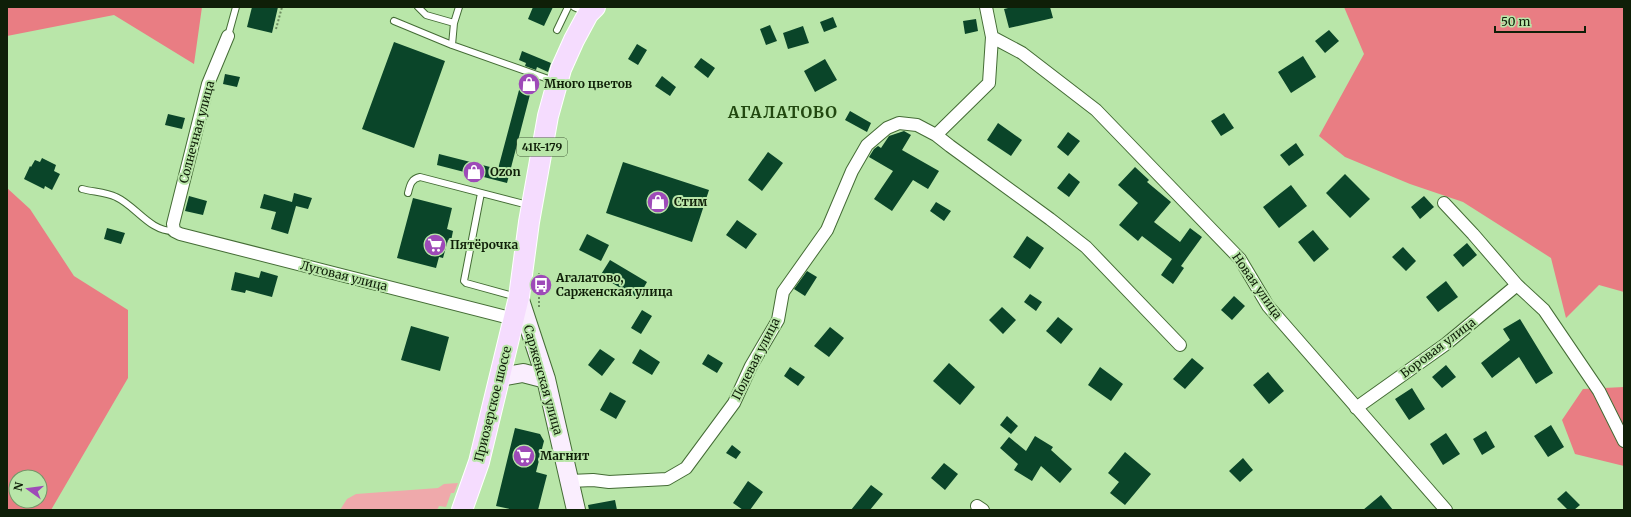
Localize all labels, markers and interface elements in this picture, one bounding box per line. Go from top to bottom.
scale bar [1495,8,1585,34]
text: 50 m [1501,14,1530,29]
shop icon: Много цветов [516,71,542,97]
place label: Много цветов [544,76,633,91]
street label: Солнечная улица [176,78,218,185]
district label: АГАЛАТОВО [727,102,838,122]
road number: 41К-179 [517,138,567,156]
shop icon: Ozon [461,159,487,185]
place label: Ozon [490,164,521,179]
shop icon: Стим [645,189,671,215]
place label: Стим [674,194,707,209]
supermarket icon: Пятёрочка [422,232,448,258]
place label: Пятёрочка [450,237,519,252]
street label: Новая улица [1229,250,1286,322]
street label: Луговая улица [299,257,390,294]
place label: Агалатово, Сарженская улица [555,270,673,299]
bus stop icon: Агалатово, Сарженская улица [528,272,554,298]
street label: Боровая улица [1397,314,1479,381]
street label: Полевая улица [728,315,783,402]
street label: Сарженская улица [521,323,566,437]
street label: Приозерское шоссе [471,345,514,463]
supermarket icon: Магнит [511,443,537,469]
place label: Магнит [540,448,590,463]
north arrow [8,469,48,509]
text: N [10,480,26,492]

